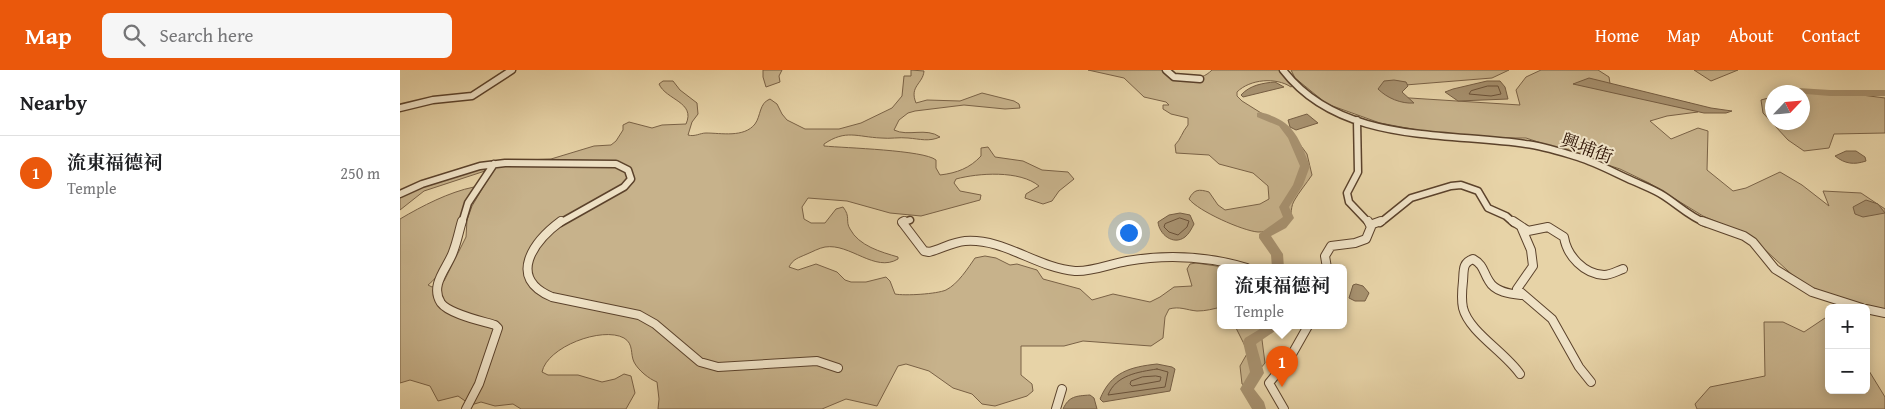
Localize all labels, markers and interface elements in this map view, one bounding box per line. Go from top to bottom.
search box [102,13,452,58]
text: Map [25,18,72,53]
icon: search [120,21,148,49]
text: Search here [160,21,253,49]
text: Home [1595,22,1639,49]
text: Map [1667,22,1700,49]
text: About [1728,22,1774,49]
text: Contact [1802,22,1860,49]
north arrow [1765,85,1810,130]
text: Nearby [20,87,87,118]
street label: 興埔街 [1557,126,1617,170]
text: 流東福德祠 [67,148,162,176]
text: 1 [32,161,40,185]
text: 250 m [340,161,380,185]
text: Temple [67,176,117,200]
your location [1116,220,1142,246]
popup [1217,264,1347,329]
text: 流東福德祠 [1234,271,1330,299]
text: Temple [1234,299,1284,323]
map controls [1825,304,1870,394]
button: + [1825,304,1870,349]
pin: 1 [1266,346,1298,387]
button: − [1825,349,1870,394]

